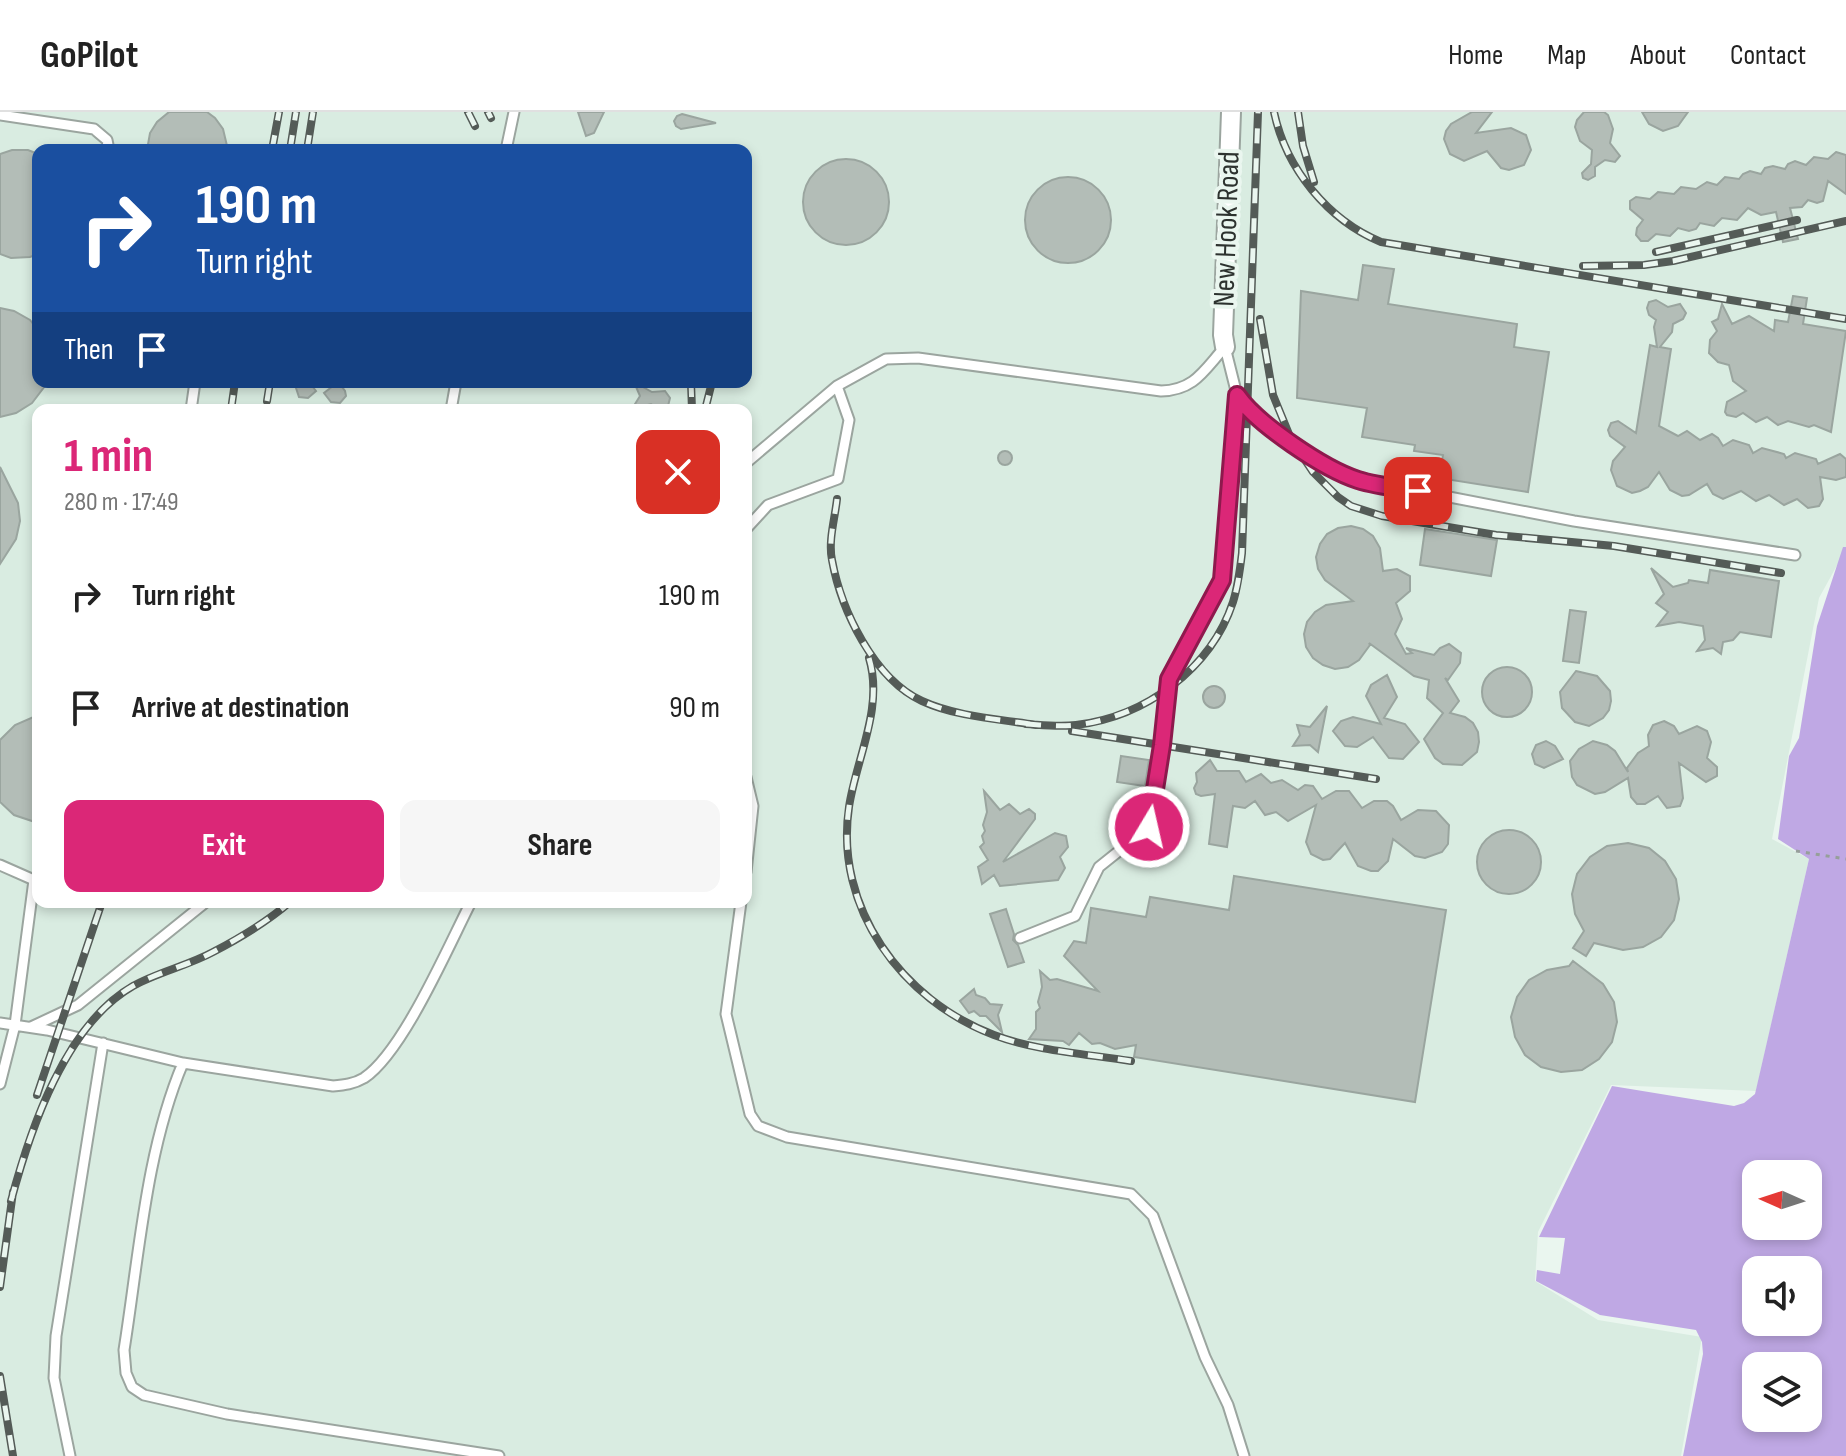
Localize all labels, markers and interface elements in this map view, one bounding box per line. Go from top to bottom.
text: GoPilot [40,33,138,78]
text: Home [1448,39,1503,72]
text: Map [1547,39,1586,72]
text: About [1630,39,1686,72]
text: Contact [1730,39,1806,72]
street label: New Hook Road [1206,151,1248,307]
text: 190 m [196,173,317,240]
icon: right [64,176,168,280]
text: Turn right [196,241,313,284]
icon: arrive [130,328,174,372]
text: Then [64,332,114,368]
text: 1 min [64,428,153,485]
button: close [636,430,720,514]
pin [1384,457,1452,525]
icon: arrive [1396,469,1440,513]
text: 280 m · 17:49 [64,487,179,518]
icon: right [64,574,108,618]
text: Turn right [132,578,235,614]
text: 190 m [659,578,720,614]
icon: arrive [64,686,108,730]
text: Arrive at destination [132,690,349,726]
text: 90 m [669,690,720,726]
position arrow [1107,785,1191,869]
button: Exit [64,800,384,892]
button: Share [400,800,720,892]
north arrow [1742,1160,1822,1240]
map controls [1742,1160,1822,1432]
button: sound [1742,1256,1822,1336]
button: layers [1742,1352,1822,1432]

